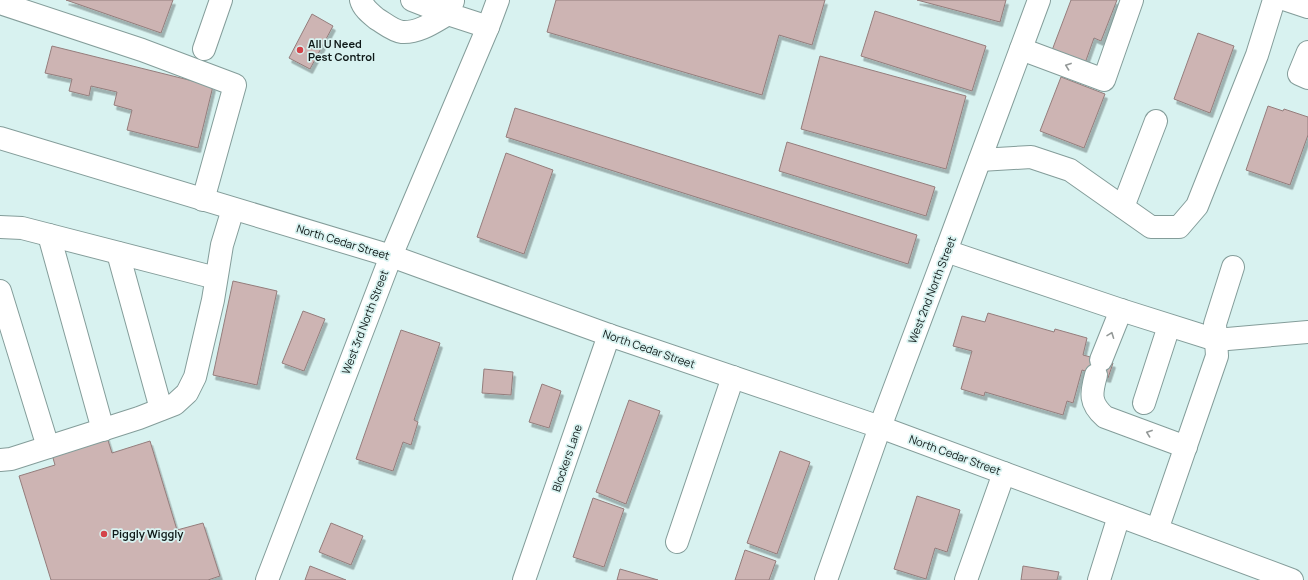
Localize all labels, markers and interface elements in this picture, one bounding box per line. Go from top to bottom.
place label: All U Need Pest Control [308,36,375,64]
marker: All U Need Pest Control [295,45,305,55]
one-way arrow [1065,63,1072,71]
street label: North Cedar Street [295,220,392,263]
street label: West 2nd North Street [904,234,959,345]
street label: West 3rd North Street [338,268,391,376]
street label: North Cedar Street [601,326,697,371]
one-way arrow [1107,332,1115,339]
street label: Blockers Lane [548,422,585,493]
one-way arrow [1146,430,1153,438]
street label: North Cedar Street [907,431,1003,478]
place label: Piggly Wiggly [112,526,184,541]
marker: Piggly Wiggly [99,529,109,539]

